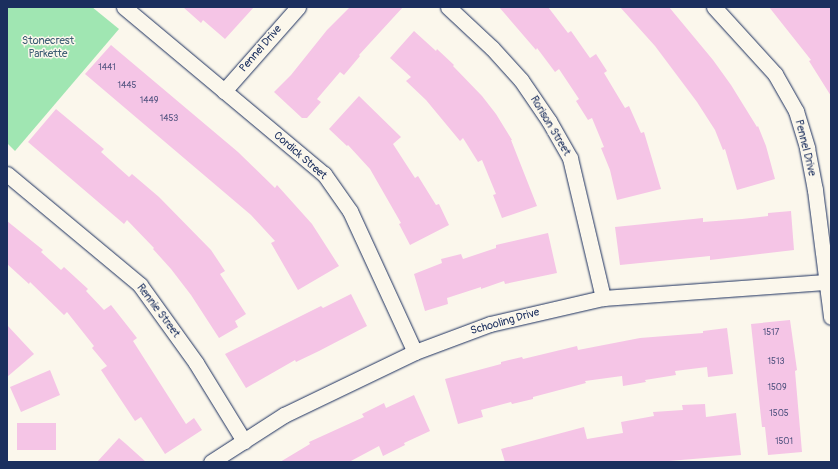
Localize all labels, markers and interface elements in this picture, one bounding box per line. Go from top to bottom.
street label: Pennel Drive [237,23,285,75]
park label: Stonecrest Parkette [22,35,74,61]
house number: 1441 [98,63,116,73]
house number: 1445 [118,81,136,91]
street label: Rorison Street [527,94,573,158]
house number: 1449 [140,96,158,106]
house number: 1453 [160,114,178,124]
street label: Pennel Drive [792,118,818,178]
street label: Cordick Street [271,129,329,183]
street label: Rennie Street [134,282,182,340]
street label: Schooling Drive [469,306,541,338]
house number: 1517 [763,328,779,338]
house number: 1513 [768,357,784,367]
house number: 1509 [767,383,787,393]
house number: 1505 [769,409,789,419]
house number: 1501 [775,437,793,447]

